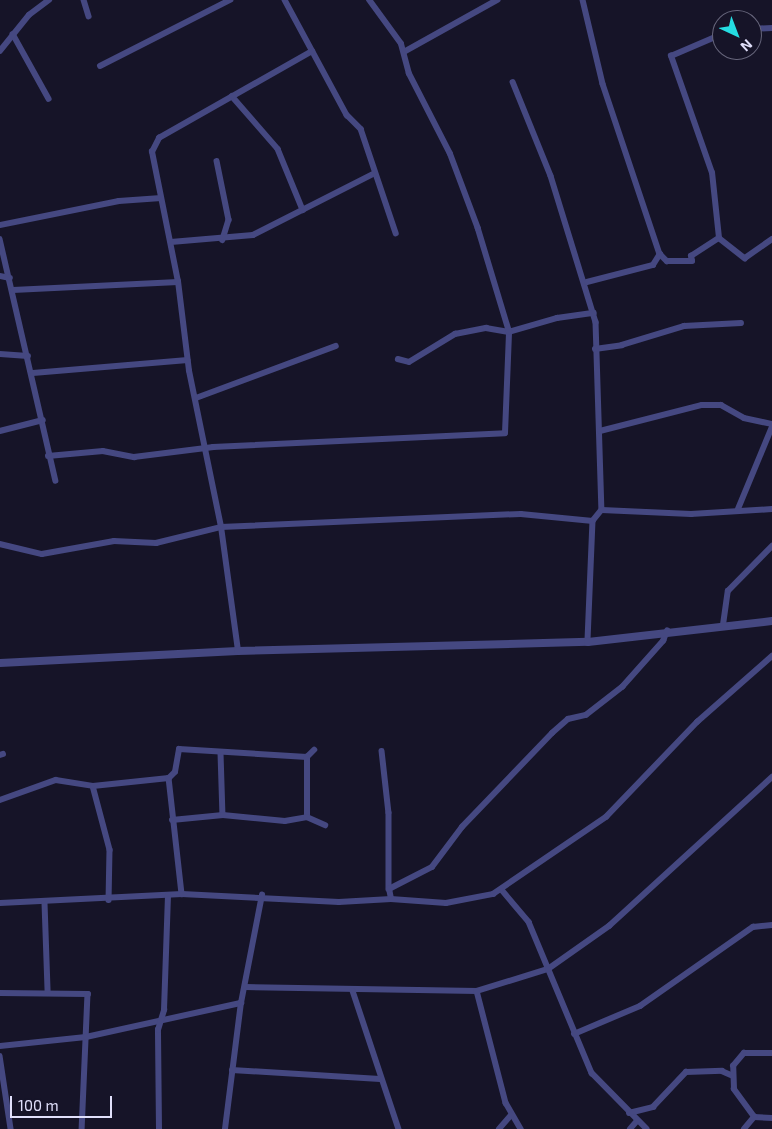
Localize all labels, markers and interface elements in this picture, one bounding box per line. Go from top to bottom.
north arrow [712,10,762,60]
text: N [737,36,756,55]
scale bar [12,1086,115,1118]
text: 100 m [18,1096,59,1114]

